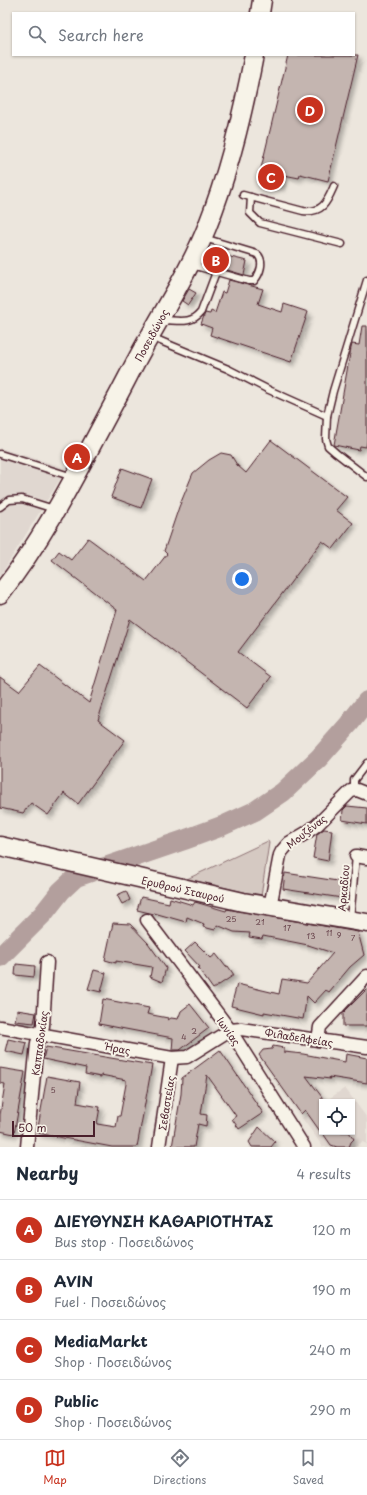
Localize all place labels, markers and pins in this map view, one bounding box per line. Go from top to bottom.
pin: D [297,95,323,125]
pin: C [258,162,284,192]
pin: B [203,245,229,275]
pin: A [64,442,90,472]

